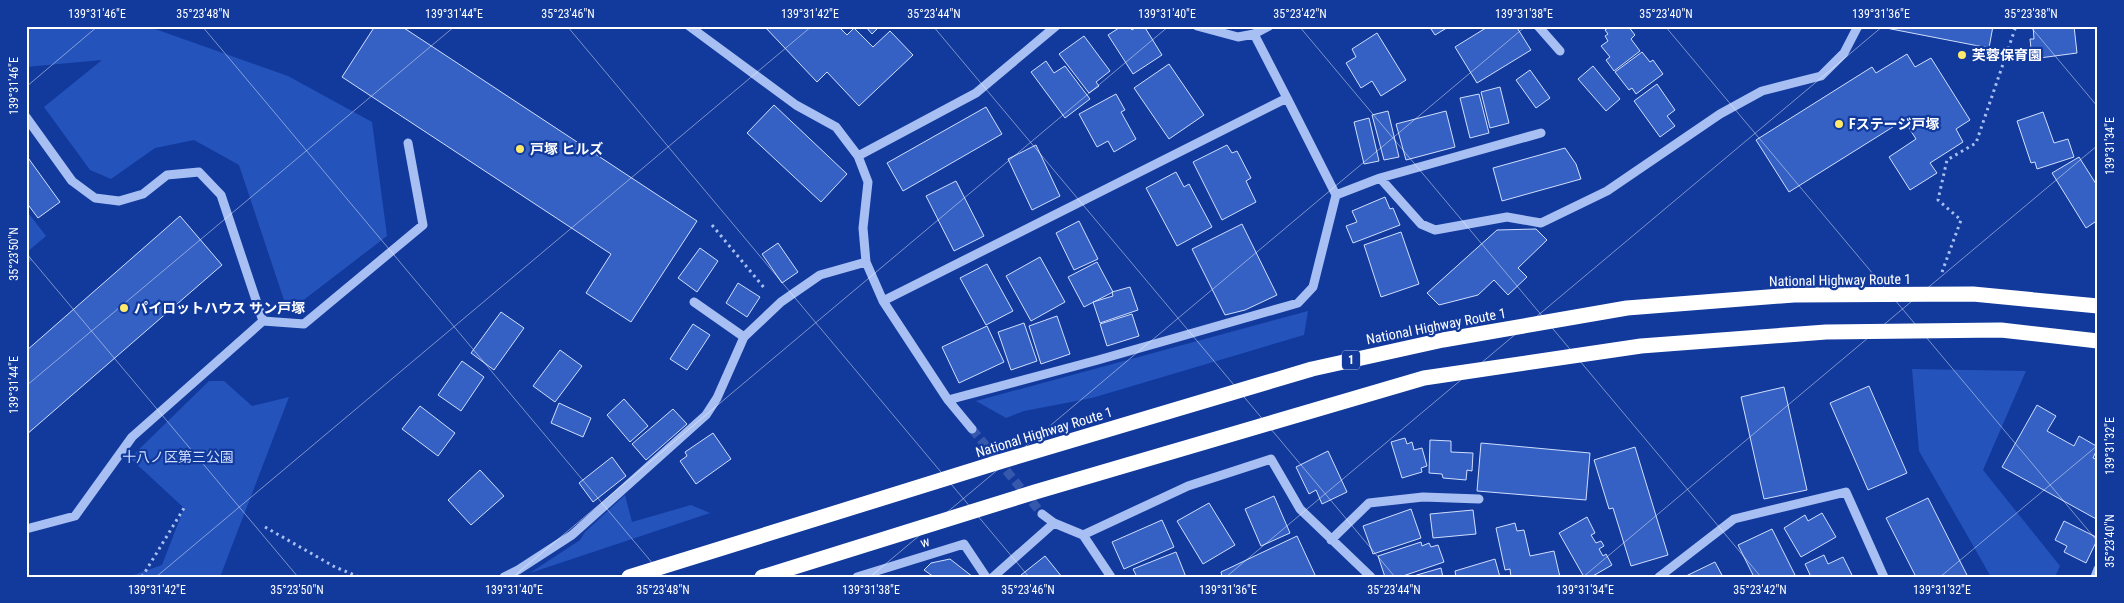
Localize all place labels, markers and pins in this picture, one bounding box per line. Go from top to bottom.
place label: 芙蓉保育園 [1972,47,2042,63]
marker: 芙蓉保育園 [1956,49,1968,61]
place label: Fステージ戸塚 [1849,116,1939,132]
marker: Fステージ戸塚 [1833,118,1845,130]
place label: 戸塚 ヒルズ [530,141,603,157]
marker: 戸塚 ヒルズ [514,143,526,155]
place label: パイロットハウス サン戸塚 [134,300,305,316]
marker: パイロットハウス サン戸塚 [118,302,130,314]

